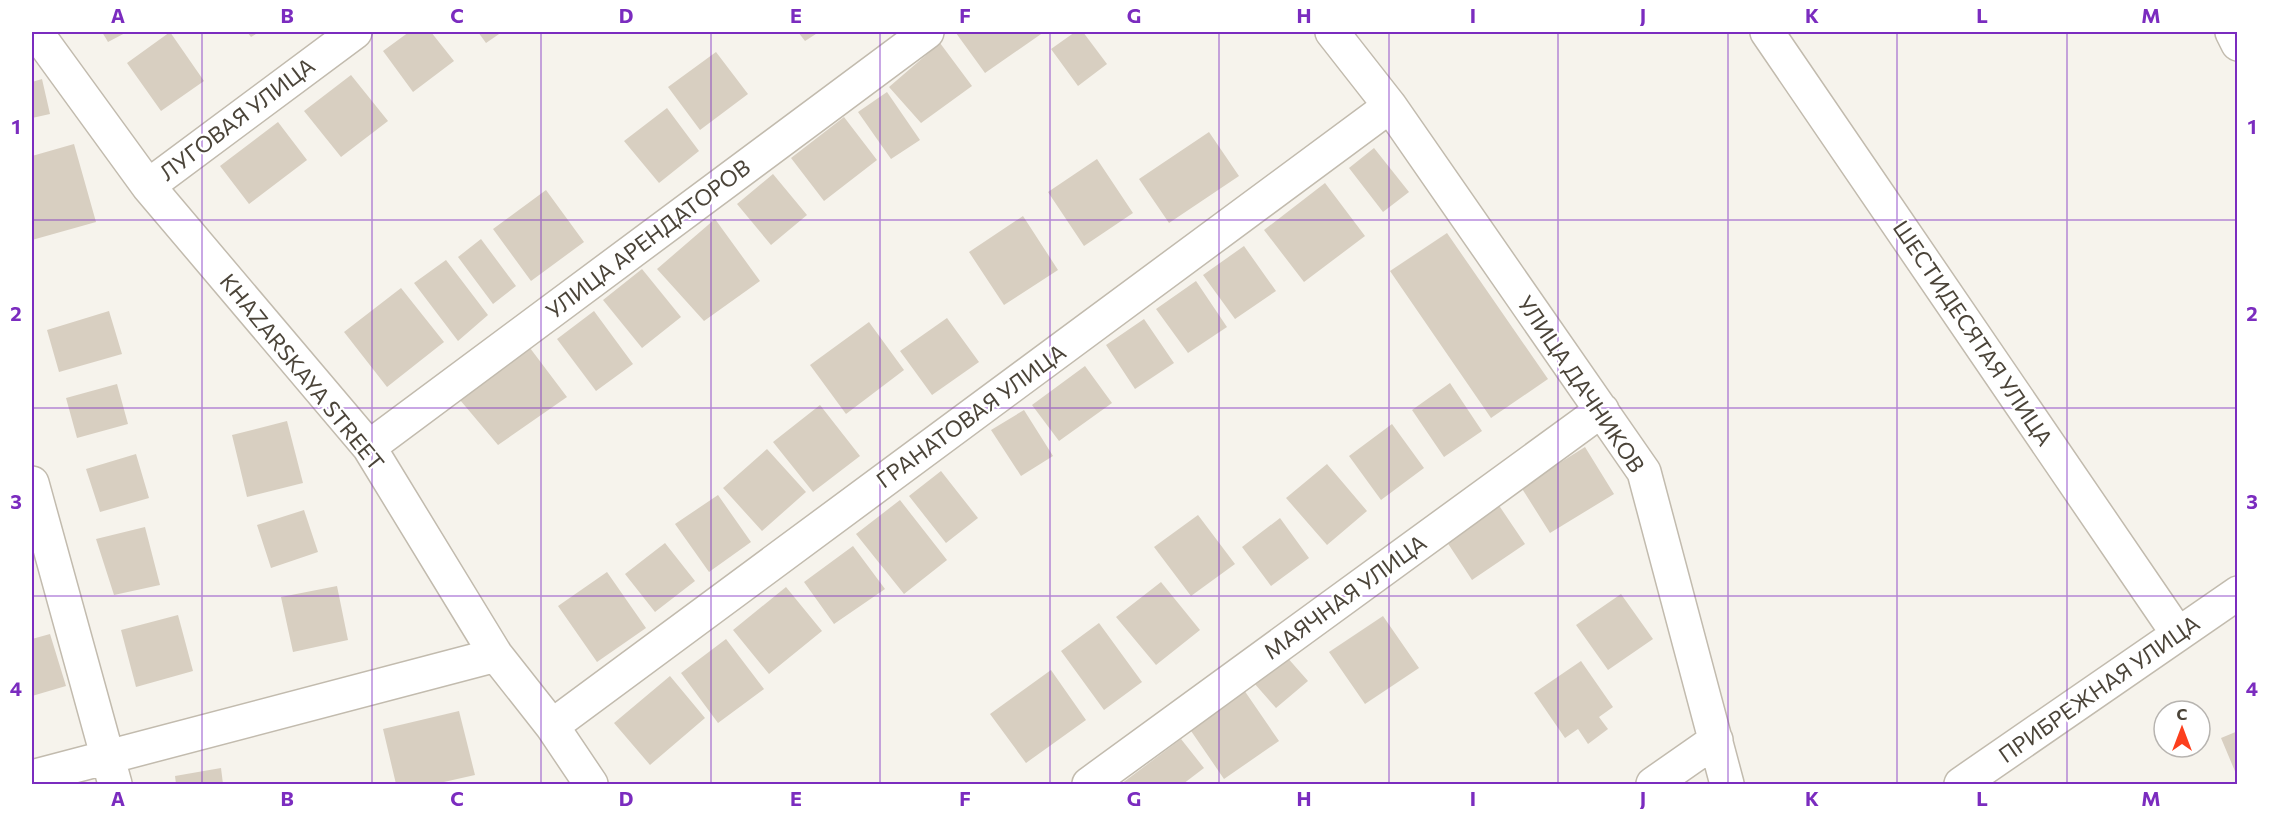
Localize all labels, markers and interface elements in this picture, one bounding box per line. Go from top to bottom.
text: A [111,3,125,27]
text: B [280,3,294,27]
text: C [450,3,464,27]
text: D [619,3,633,27]
text: E [790,3,802,27]
text: F [959,3,971,27]
text: G [1127,3,1141,27]
text: H [1297,3,1312,27]
text: I [1470,3,1476,27]
text: J [1640,3,1646,27]
text: K [1805,3,1819,27]
text: L [1976,3,1988,27]
text: M [2141,3,2161,27]
street label: ЛУГОВАЯ УЛИЦА [154,51,320,186]
text: 1 [11,114,21,138]
text: 1 [2247,114,2257,138]
street label: УЛИЦА АРЕНДАТОРОВ [540,153,755,324]
street label: ШЕСТИДЕСЯТАЯ УЛИЦА [1888,215,2059,451]
street label: KHAZARSKAYA STREET [215,268,390,476]
street label: УЛИЦА ДАЧНИКОВ [1512,290,1651,477]
text: 2 [10,301,22,325]
text: 2 [2246,301,2258,325]
street label: ГРАНАТОВАЯ УЛИЦА [871,338,1071,493]
text: 3 [10,489,22,513]
text: 3 [2246,489,2258,513]
street label: МАЯЧНАЯ УЛИЦА [1258,529,1431,665]
street label: ПРИБРЕЖНАЯ УЛИЦА [1993,609,2204,768]
text: 4 [10,676,22,700]
text: 4 [2246,676,2258,700]
north arrow [2152,699,2212,759]
text: С [2177,704,2188,723]
text: A [111,786,125,810]
text: B [280,786,294,810]
text: C [450,786,464,810]
text: D [619,786,633,810]
text: E [790,786,802,810]
text: F [959,786,971,810]
text: G [1127,786,1141,810]
text: H [1297,786,1312,810]
text: I [1470,786,1476,810]
text: J [1640,786,1646,810]
text: K [1805,786,1819,810]
text: L [1976,786,1988,810]
text: M [2141,786,2161,810]

